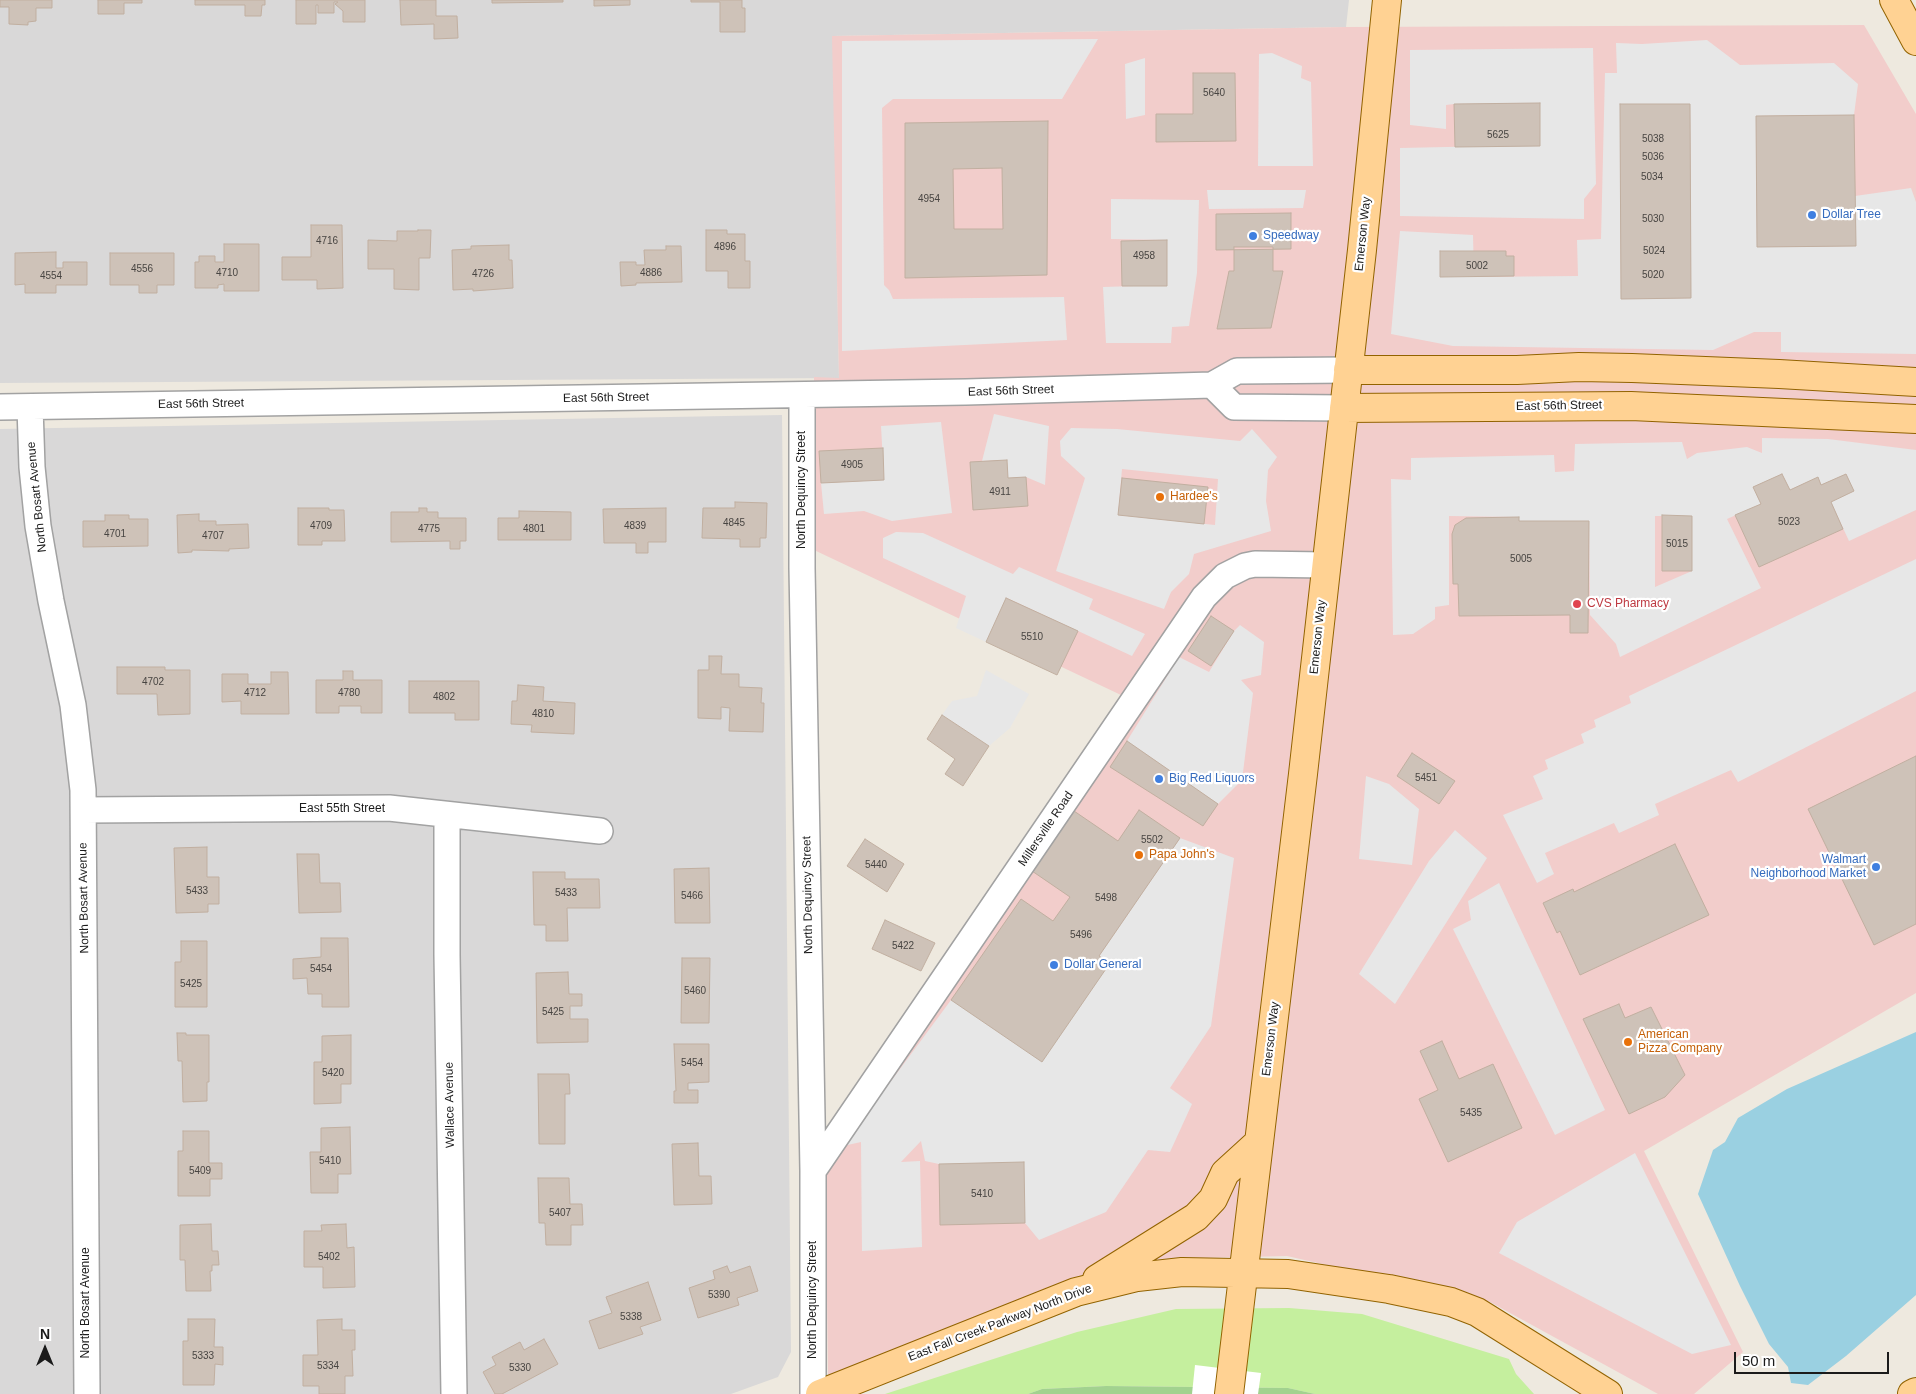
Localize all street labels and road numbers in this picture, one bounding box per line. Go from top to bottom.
street label: Emerson Way [1352,196,1374,272]
street label: East 56th Street [968,382,1054,400]
street label: East 56th Street [563,390,649,406]
street label: East 56th Street [158,396,244,412]
street label: East 56th Street [1516,398,1602,414]
street label: North Dequincy Street [795,431,809,549]
street label: North Bosart Avenue [24,441,50,553]
street label: Emerson Way [1307,599,1329,675]
street label: Millersville Road [1016,789,1076,869]
street label: East 55th Street [299,802,385,816]
street label: North Dequincy Street [800,836,816,954]
street label: North Bosart Avenue [76,842,92,954]
street label: Emerson Way [1259,1001,1283,1077]
street label: Wallace Avenue [442,1062,458,1148]
street label: North Dequincy Street [806,1241,820,1359]
street label: North Bosart Avenue [79,1247,93,1359]
street label: East Fall Creek Parkway North Drive [906,1281,1094,1365]

